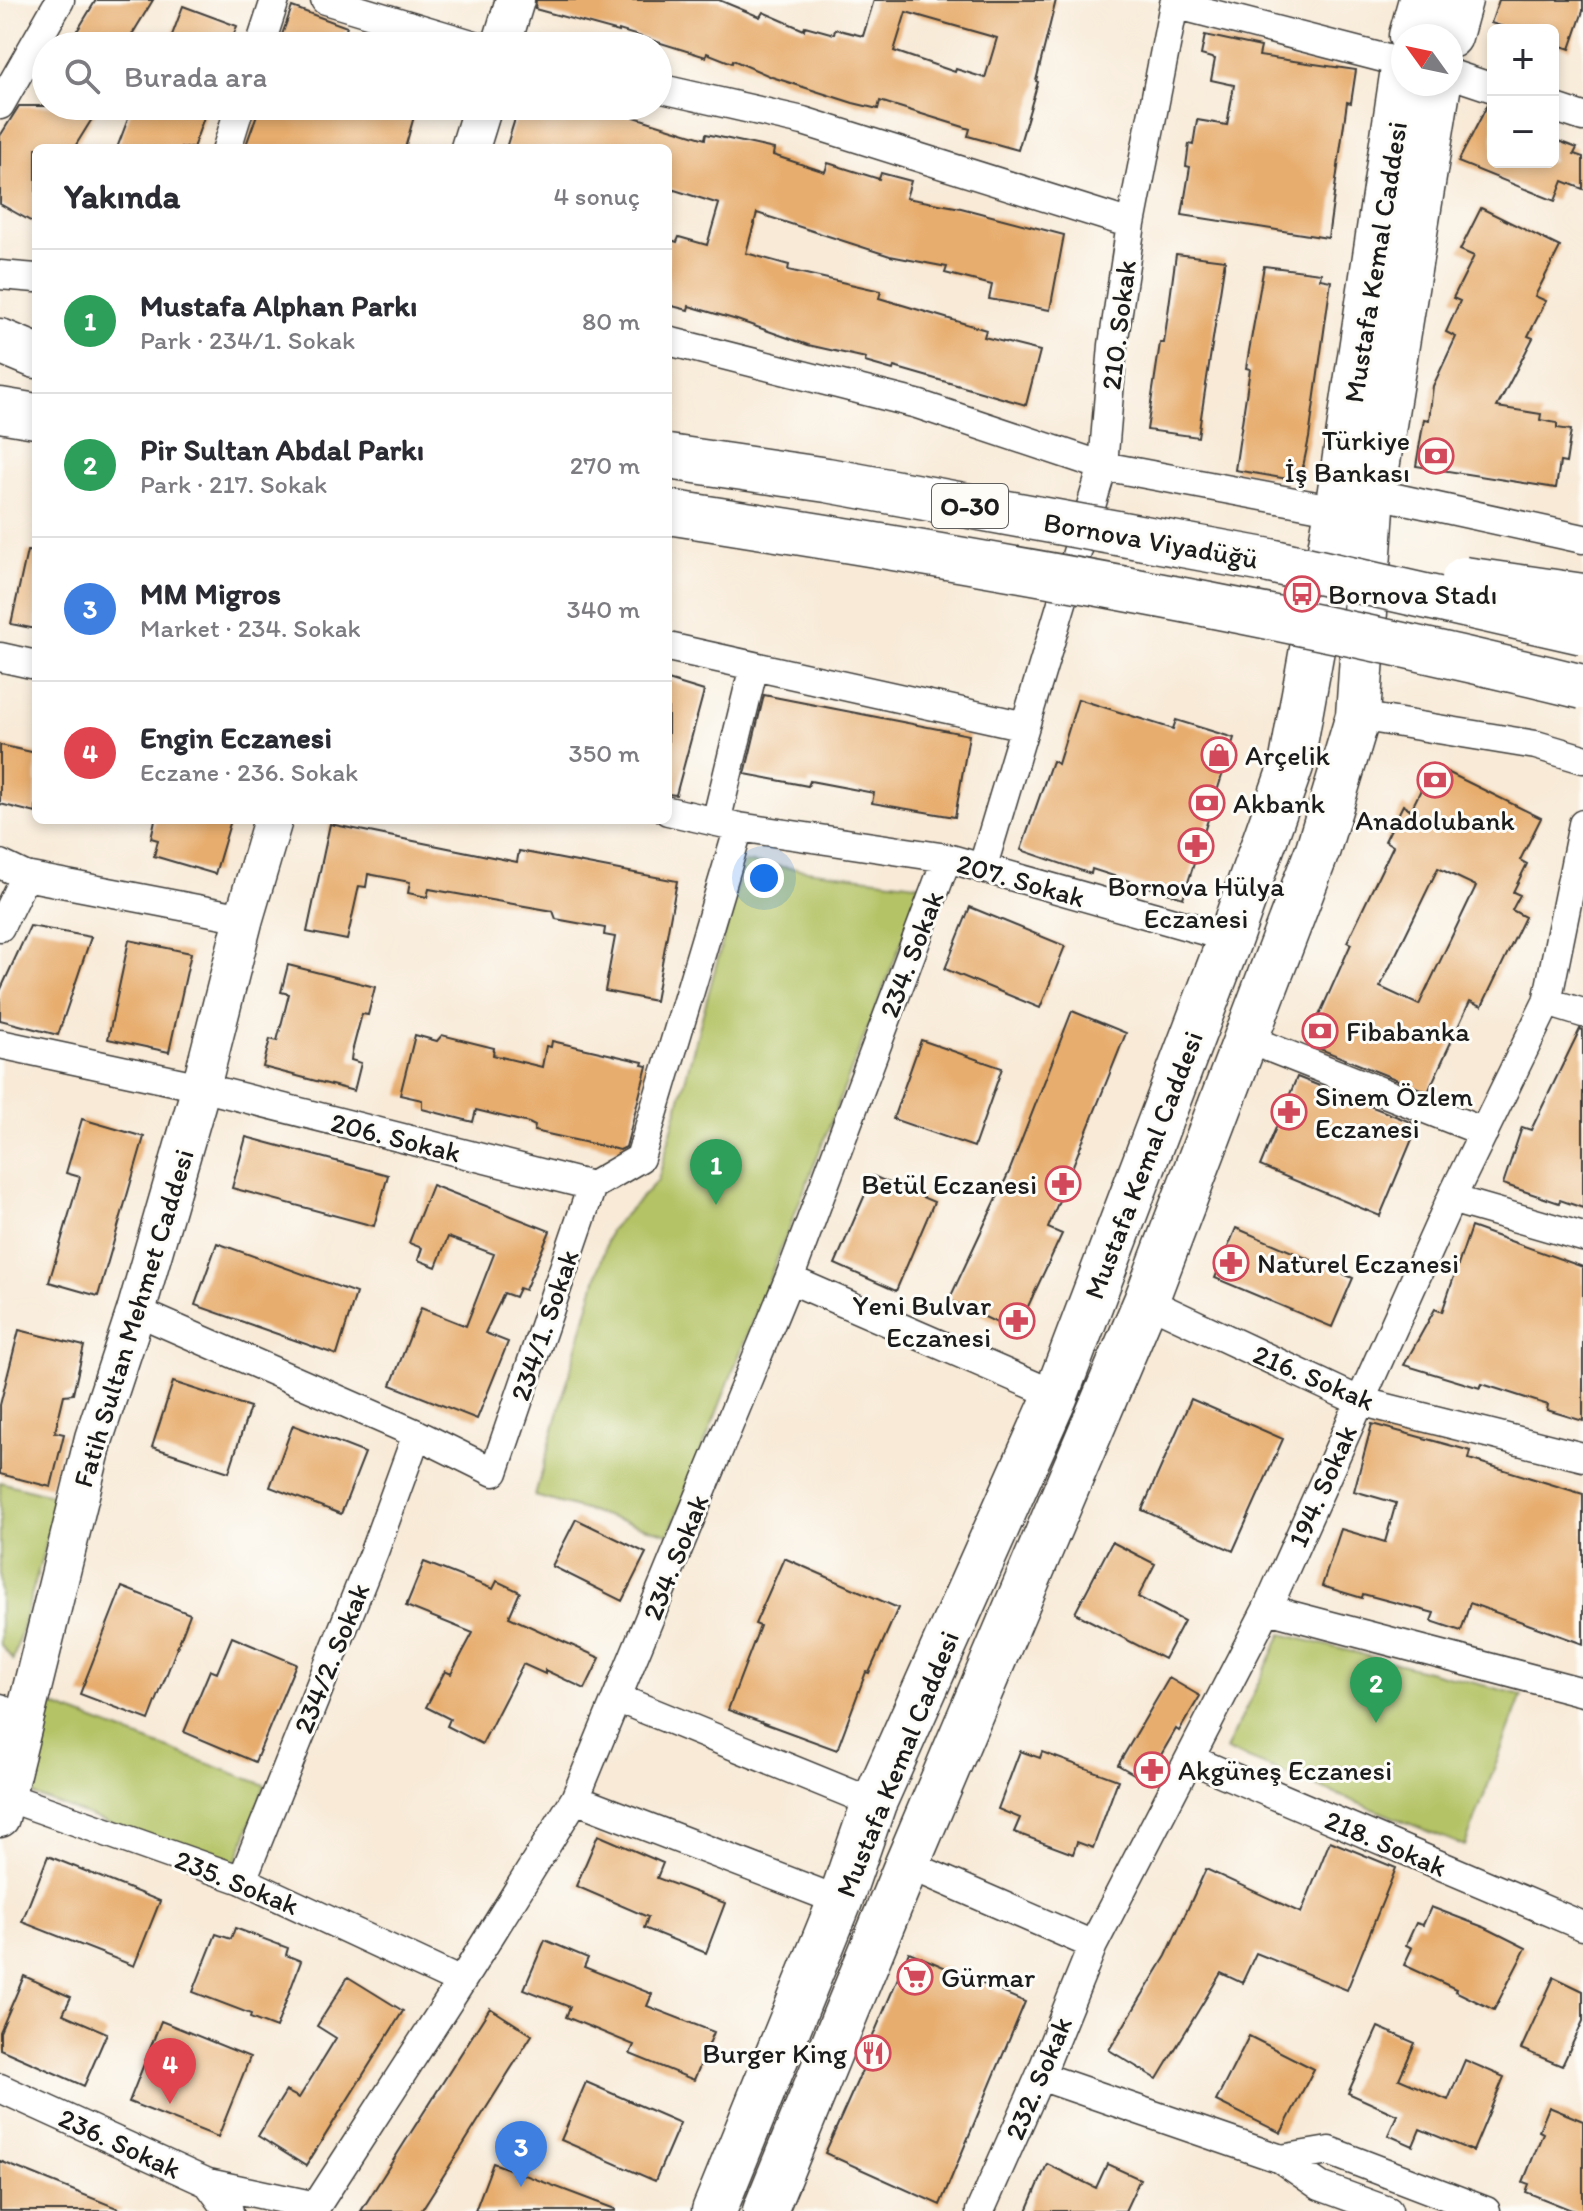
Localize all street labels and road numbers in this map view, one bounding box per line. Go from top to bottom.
street label: Mustafa Kemal Caddesi [1336,119,1414,405]
street label: 210. Sokak [1093,258,1143,392]
road number: O-30 [932,484,1008,528]
street label: Bornova Viyadüğü [1041,504,1261,576]
street label: 207. Sokak [953,846,1089,914]
street label: 234. Sokak [871,886,951,1022]
street label: Mustafa Kemal Caddesi [1076,1026,1210,1304]
street label: 206. Sokak [328,1104,464,1170]
street label: Fatih Sultan Mehmet Caddesi [65,1145,201,1491]
street label: 234/1. Sokak [502,1245,586,1405]
street label: 216. Sokak [1248,1336,1380,1418]
street label: 194. Sokak [1280,1420,1364,1552]
street label: 234. Sokak [634,1489,716,1625]
street label: 234/2. Sokak [285,1578,377,1738]
street label: Mustafa Kemal Caddesi [828,1626,966,1902]
street label: 218. Sokak [1320,1802,1452,1884]
street label: 235. Sokak [170,1842,304,1922]
street label: 232. Sokak [997,2011,1079,2145]
street label: 236. Sokak [54,2100,186,2186]

